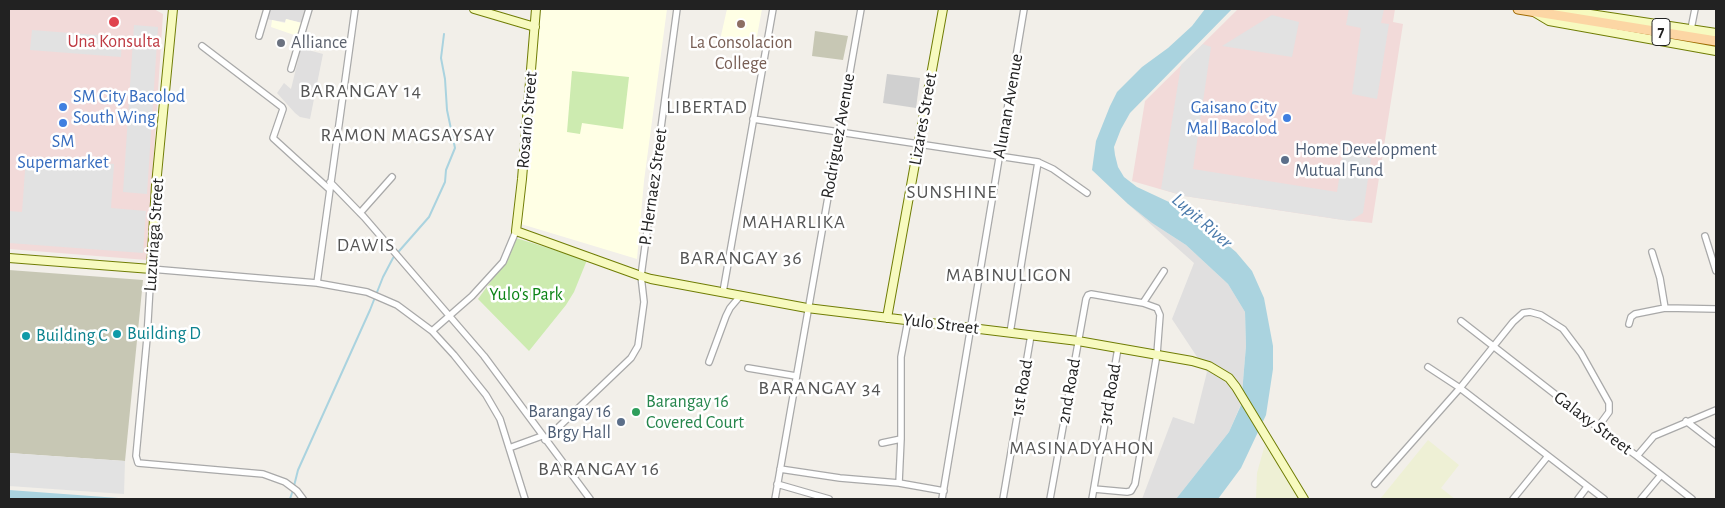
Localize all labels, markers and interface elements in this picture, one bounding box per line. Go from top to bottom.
marker: Una Konsulta [107,15,121,29]
marker: La Consolacion College [735,18,747,30]
road number: 7 [1652,18,1670,46]
place label: Una Konsulta [67,31,161,53]
place label: Alliance [291,32,347,54]
place label: La Consolacion College [689,32,793,74]
marker: Alliance [275,37,287,49]
street label: Alunan Avenue [988,52,1028,160]
street label: Rosario Street [512,71,542,169]
street label: Lizares Street [904,71,942,167]
street label: Rodriguez Avenue [816,72,860,200]
district label: BARANGAY 14 [298,79,424,103]
place label: SM City Bacolod South Wing [73,86,185,128]
district label: LIBERTAD [665,96,749,118]
place label: Gaisano City Mall Bacolod [1186,97,1277,140]
marker: SM City Bacolod South Wing [57,101,69,113]
marker: Gaisano City Mall Bacolod [1281,112,1293,124]
marker: SM Supermarket [57,117,69,129]
district label: RAMON MAGSAYSAY [319,124,497,146]
street label: P. Hernaez Street [634,127,672,247]
place label: SM Supermarket [17,131,109,173]
place label: Home Development Mutual Fund [1295,139,1437,182]
marker: Home Development Mutual Fund [1279,154,1291,166]
street label: Luzuriaga Street [139,178,169,292]
district label: SUNSHINE [905,181,999,203]
water label: Lupit River [1167,188,1237,254]
district label: MAHARLIKA [741,211,847,233]
district label: DAWIS [336,234,396,256]
district label: BARANGAY 36 [678,246,804,270]
district label: MABINULIGON [944,264,1074,286]
park label: Yulo's Park [489,284,563,306]
street label: Yulo Street [902,309,980,339]
place label: Building D [127,323,201,345]
place label: Building C [36,325,108,347]
marker: Building D [111,328,123,340]
marker: Building C [20,330,32,342]
street label: 2nd Road [1053,357,1085,425]
street label: 1st Road [1006,358,1038,418]
street label: 3rd Road [1094,362,1126,426]
district label: BARANGAY 34 [757,376,883,400]
street label: Galaxy Street [1550,387,1636,459]
place label: Barangay 16 Covered Court [646,391,744,434]
place label: Barangay 16 Brgy Hall [528,401,611,444]
marker: Barangay 16 Covered Court [630,406,642,418]
marker: Barangay 16 Brgy Hall [615,416,627,428]
district label: MASINADYAHON [1008,437,1156,459]
district label: BARANGAY 16 [537,457,661,481]

